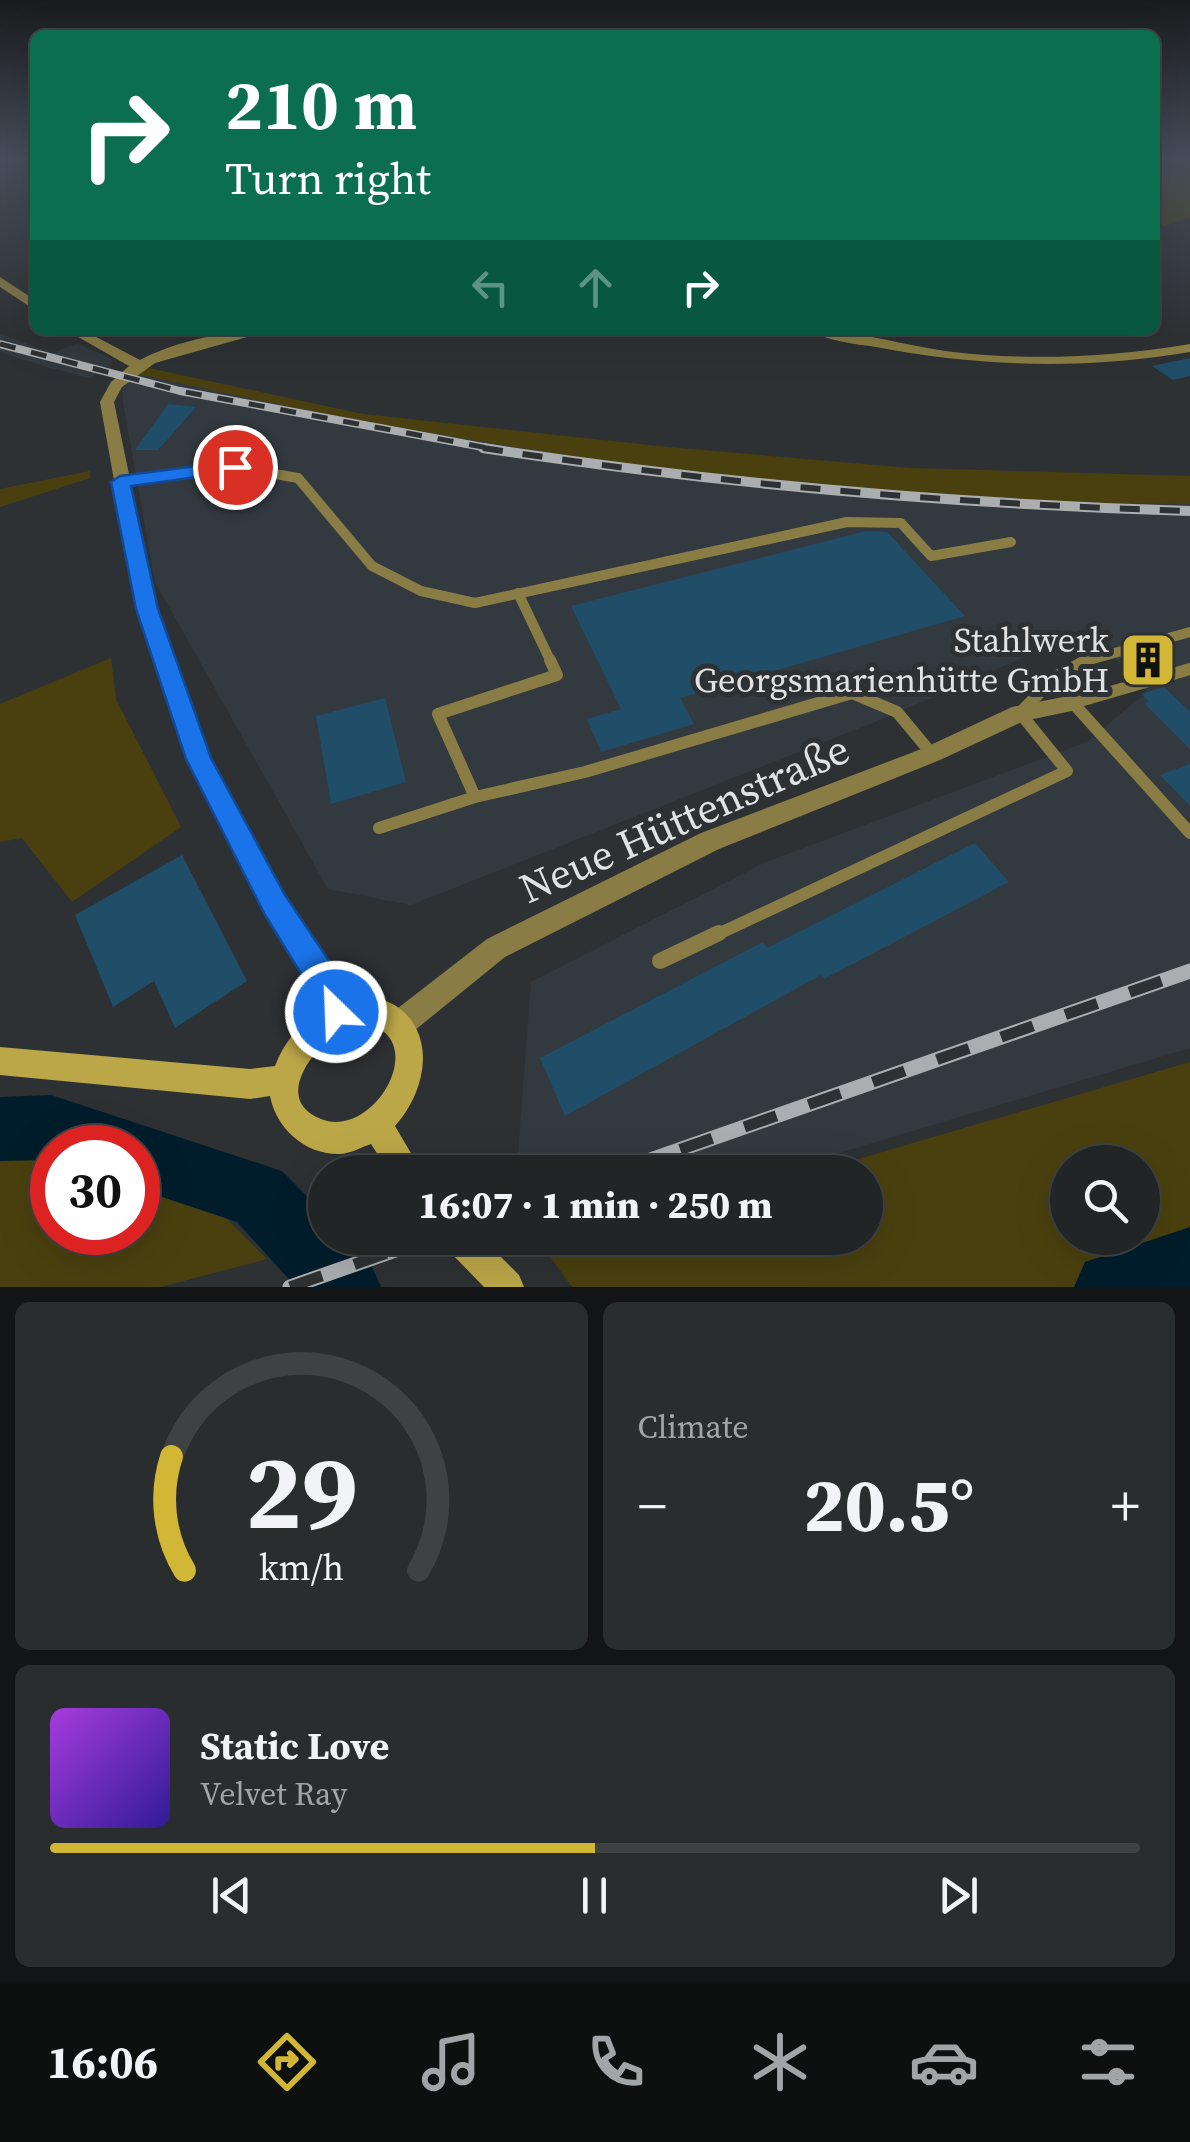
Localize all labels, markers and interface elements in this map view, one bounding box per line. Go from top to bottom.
text: 210 m [225,56,417,152]
icon: right [60,70,190,200]
text: Turn right [225,147,431,209]
icon: left [463,260,518,315]
icon: ahead [568,260,623,315]
icon: right [673,260,728,315]
pin [193,425,278,510]
icon: arrive [208,440,263,495]
place label: Stahlwerk Georgsmarienhütte GmbH [694,616,1110,704]
building icon: Stahlwerk Georgsmarienhütte GmbH [1118,630,1178,690]
street label: Neue Hüttenstraße [510,719,858,917]
position arrow [284,960,388,1064]
speed limit sign: 30 [30,1125,160,1255]
map controls [1050,1145,1160,1255]
button: search [1050,1145,1160,1255]
text: 16:07 · 1 min · 250 m [418,1179,773,1231]
text: Climate [638,1405,749,1449]
text: 29 [245,1420,358,1563]
text: 20.5° [803,1453,974,1556]
text: − [638,1468,667,1543]
text: + [1111,1468,1140,1543]
text: km/h [259,1543,344,1592]
text: Static Love [200,1720,389,1772]
text: Velvet Ray [200,1772,347,1816]
icon: previous [204,1868,259,1923]
icon: pause [567,1868,622,1923]
icon: next [931,1868,986,1923]
icon: directions [252,2027,322,2097]
icon: music [416,2027,486,2097]
icon: phone [581,2027,651,2097]
icon: climate [745,2027,815,2097]
icon: car [909,2027,979,2097]
icon: filters [1073,2027,1143,2097]
text: 16:06 [47,2031,158,2093]

